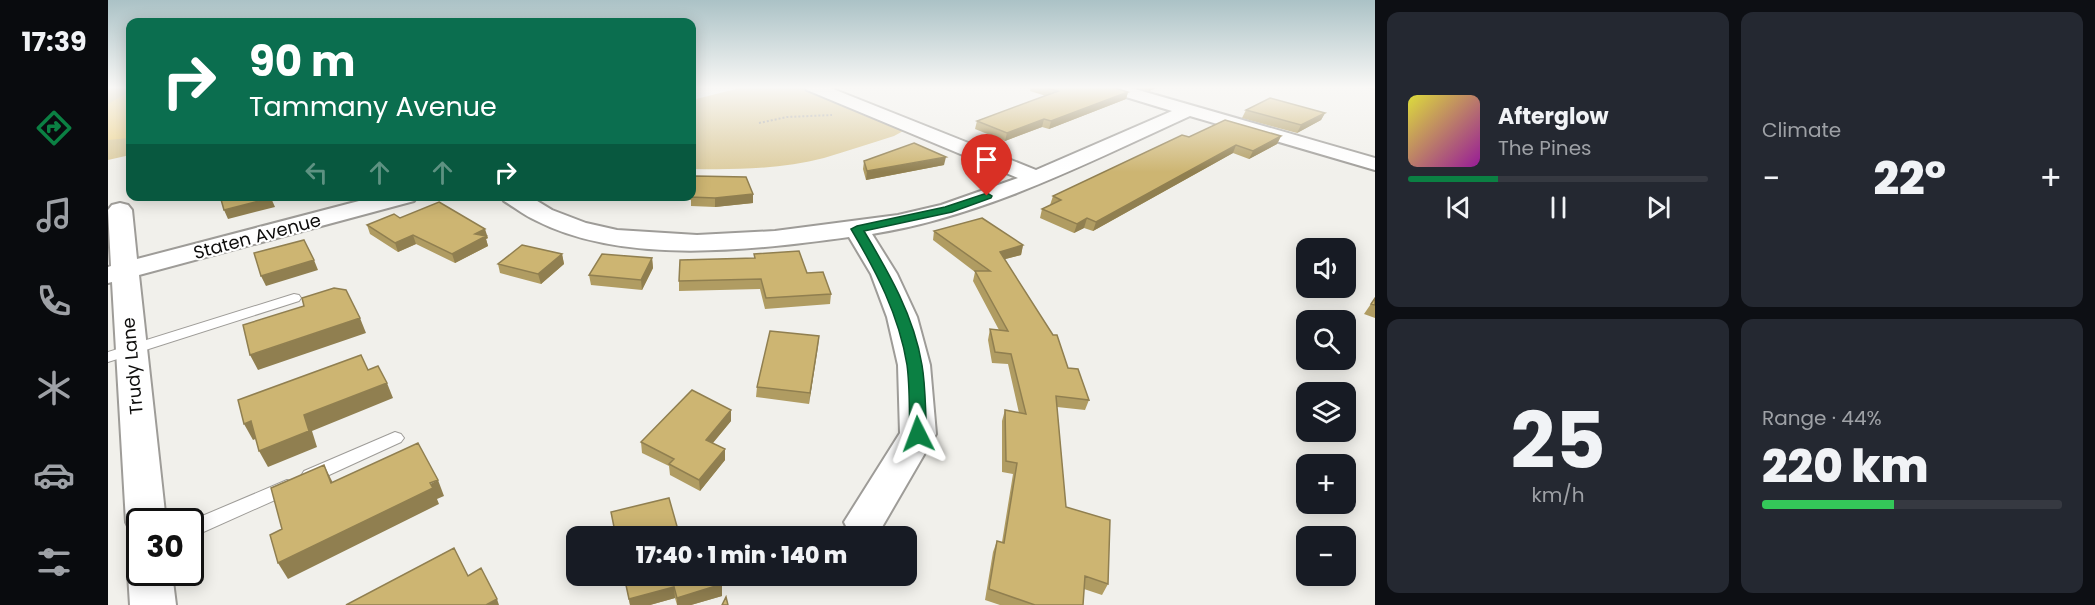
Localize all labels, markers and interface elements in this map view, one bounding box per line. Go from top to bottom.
text: 17:39 [21,23,87,60]
text: 90 m [249,32,356,91]
icon: right [150,42,228,120]
text: Tammany Avenue [249,88,497,125]
text: Afterglow [1498,101,1609,132]
icon: directions [33,107,75,149]
text: Climate [1762,116,1841,144]
pin [961,134,1012,196]
text: The Pines [1498,134,1592,162]
icon: arrive [970,143,1003,176]
text: 22° [1873,147,1946,210]
text: − [1762,155,1780,202]
text: + [2039,155,2062,202]
icon: left [300,156,333,189]
icon: ahead [363,156,396,189]
icon: ahead [426,156,459,189]
icon: right [489,156,522,189]
icon: previous [1442,191,1475,224]
icon: pause [1542,191,1575,224]
icon: next [1642,191,1675,224]
icon: music [33,194,75,236]
street label: Staten Avenue [191,207,323,265]
map controls [1296,238,1356,586]
button: sound [1296,238,1356,298]
icon: phone [33,280,75,322]
button: search [1296,310,1356,370]
street label: Trudy Lane [115,316,149,416]
icon: climate [33,367,75,409]
button: layers [1296,382,1356,442]
text: 25 [1510,386,1606,495]
position arrow [886,402,950,466]
text: Range · 44% [1762,404,1882,432]
text: 220 km [1762,435,1929,498]
icon: car [33,454,75,496]
button: + [1296,454,1356,514]
text: km/h [1531,481,1585,509]
speed limit sign: 30 [126,508,204,586]
button: − [1296,526,1356,586]
text: 17:40 · 1 min · 140 m [636,540,847,571]
icon: filters [33,541,75,583]

